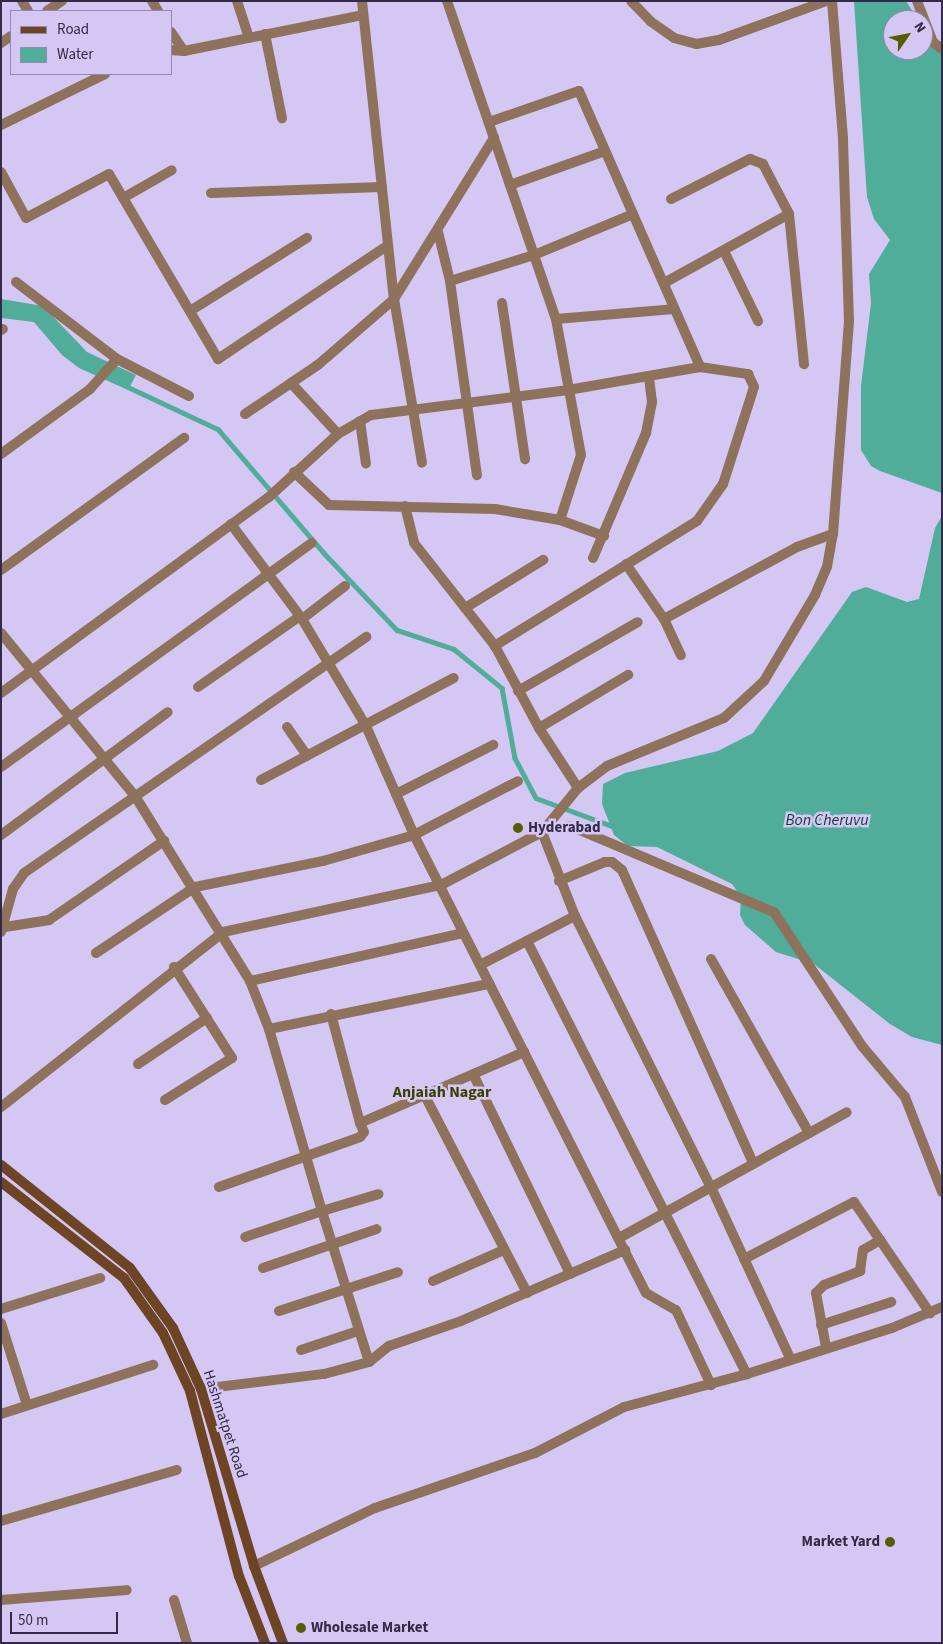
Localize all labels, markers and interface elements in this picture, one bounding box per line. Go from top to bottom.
legend [10,10,172,75]
north arrow [883,10,933,60]
text: N [909,18,931,37]
text: Road [57,19,89,40]
text: Water [57,44,93,65]
water label: Bon Cheruvu [785,810,869,830]
place label: Hyderabad [528,819,601,837]
marker: Hyderabad [512,822,524,834]
district label: Anjaiah Nagar [393,1082,491,1102]
street label: Hashmatpet Road [199,1368,251,1480]
place label: Market Yard [801,1533,880,1551]
marker: Market Yard [884,1536,896,1548]
scale bar [12,1602,120,1634]
text: 50 m [18,1610,48,1631]
place label: Wholesale Market [311,1619,428,1637]
marker: Wholesale Market [295,1622,307,1634]

